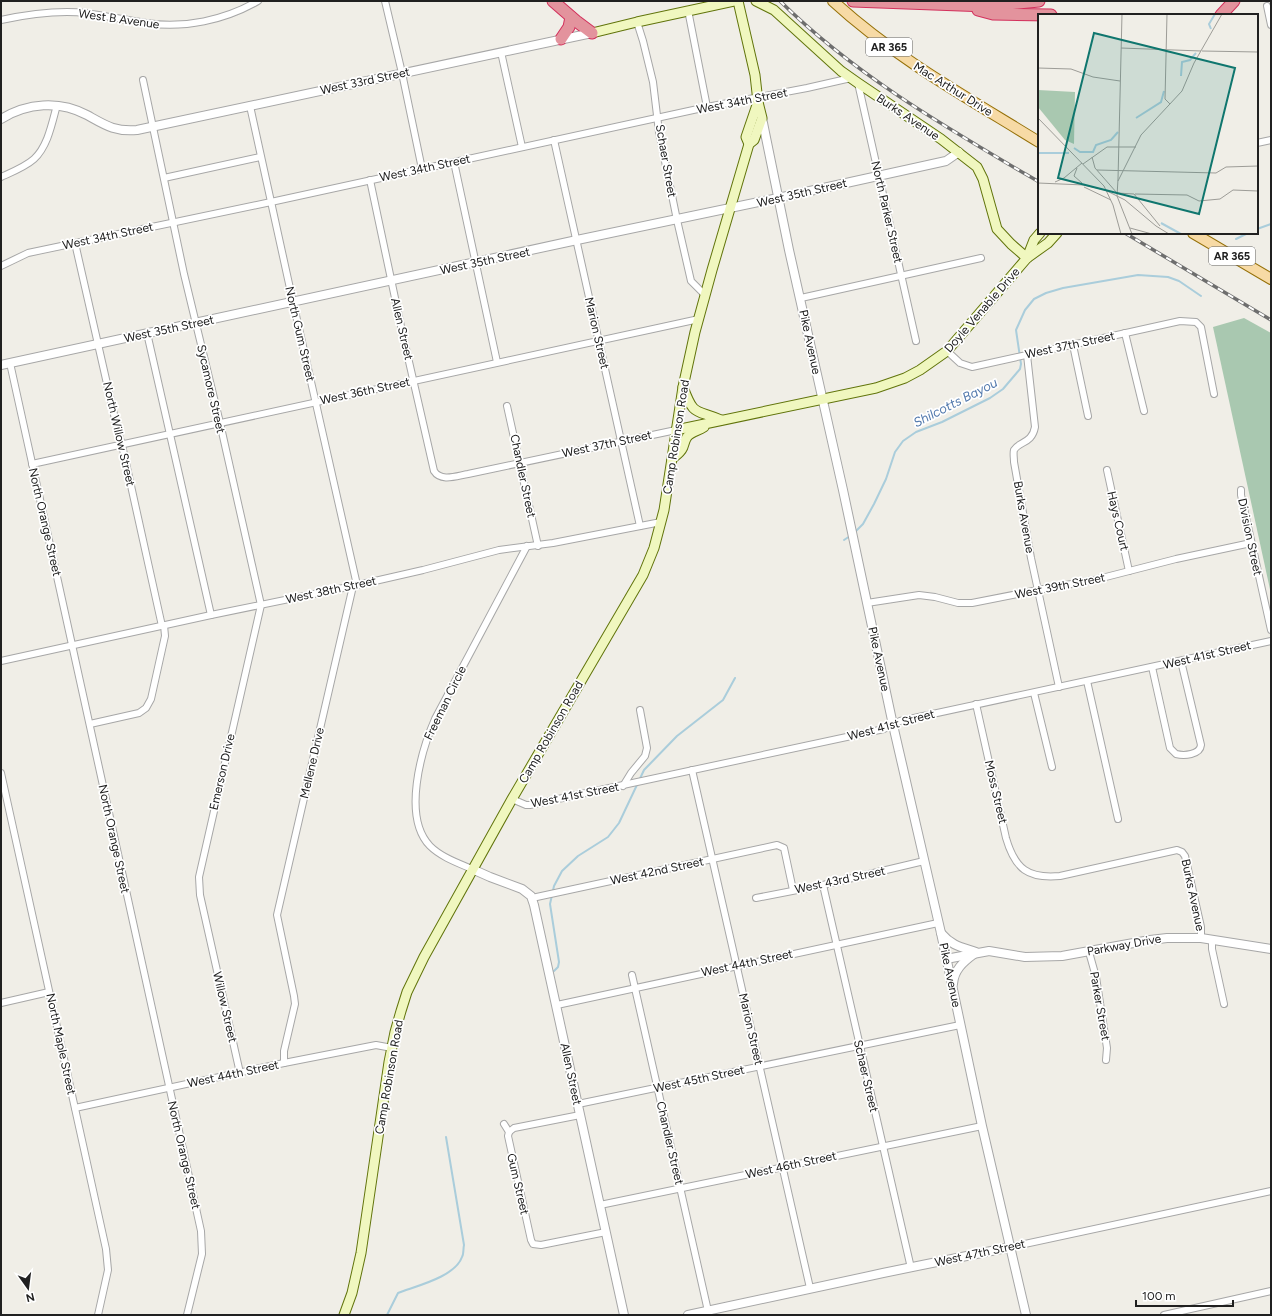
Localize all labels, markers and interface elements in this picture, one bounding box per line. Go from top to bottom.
street label: West B Avenue [78,6,161,32]
inset map [1038,14,1258,234]
road number: AR 365 [866,38,912,56]
street label: Mac Arthur Drive [911,59,996,119]
street label: West 33rd Street [319,65,412,97]
street label: West 34th Street [695,85,789,117]
street label: Burks Avenue [874,91,943,143]
street label: Schaer Street [653,123,679,199]
street label: West 34th Street [378,151,472,184]
street label: North Parker Street [868,160,906,265]
street label: West 35th Street [756,176,849,210]
street label: West 34th Street [61,219,155,252]
street label: West 35th Street [439,245,532,277]
road number: AR 365 [1209,247,1255,265]
street label: Doyle Venable Drive [941,264,1023,355]
street label: North Gum Street [282,285,318,383]
street label: Marion Street [582,296,612,371]
street label: Allen Street [388,297,416,362]
street label: Pike Avenue [796,308,824,376]
street label: West 35th Street [123,313,216,345]
street label: West 37th Street [1024,329,1117,361]
street label: Sycamore Street [194,343,228,435]
street label: West 36th Street [319,375,412,407]
water label: Shilcotts Bayou [911,375,1000,430]
street label: Camp Robinson Road [660,379,692,495]
street label: North Willow Street [100,380,138,488]
street label: West 37th Street [561,428,654,460]
street label: Chandler Street [507,433,539,519]
street label: North Orange Street [26,466,64,578]
street label: Burks Avenue [1011,480,1037,555]
street label: Hays Court [1104,490,1132,553]
street label: Division Street [1235,497,1265,577]
street label: West 39th Street [1014,570,1107,602]
street label: West 38th Street [284,573,378,606]
street label: Pike Avenue [865,625,893,693]
street label: West 41st Street [1162,638,1253,672]
street label: Freeman Circle [421,663,469,742]
street label: Camp Robinson Road [516,678,586,786]
street label: West 41st Street [846,707,937,743]
street label: Mellene Drive [297,726,327,800]
street label: Emerson Drive [206,732,238,812]
street label: Moss Street [982,759,1010,826]
street label: West 41st Street [530,779,621,810]
street label: North Orange Street [96,783,132,895]
street label: West 42nd Street [609,854,705,888]
street label: Burks Avenue [1179,858,1208,933]
street label: West 43rd Street [793,863,887,896]
street label: Parkway Drive [1086,932,1163,958]
street label: Pike Avenue [936,941,964,1009]
street label: West 44th Street [700,946,795,980]
street label: Willow Street [210,970,240,1044]
street label: Parker Street [1087,970,1113,1042]
street label: North Maple Street [43,992,79,1097]
street label: Marion Street [736,992,766,1067]
street label: Camp Robinson Road [372,1019,406,1135]
street label: Schaer Street [851,1038,881,1114]
street label: Allen Street [558,1042,585,1107]
street label: West 44th Street [186,1057,281,1091]
street label: West 45th Street [652,1062,746,1095]
street label: North Orange Street [165,1099,203,1211]
street label: Chandler Street [654,1100,686,1186]
street label: West 46th Street [744,1148,838,1181]
street label: Gum Street [504,1152,532,1217]
street label: West 47th Street [933,1236,1027,1269]
north arrow [8,1268,48,1308]
scale bar [1136,1282,1233,1308]
text: 100 m [1142,1289,1176,1303]
text: N [25,1290,36,1305]

